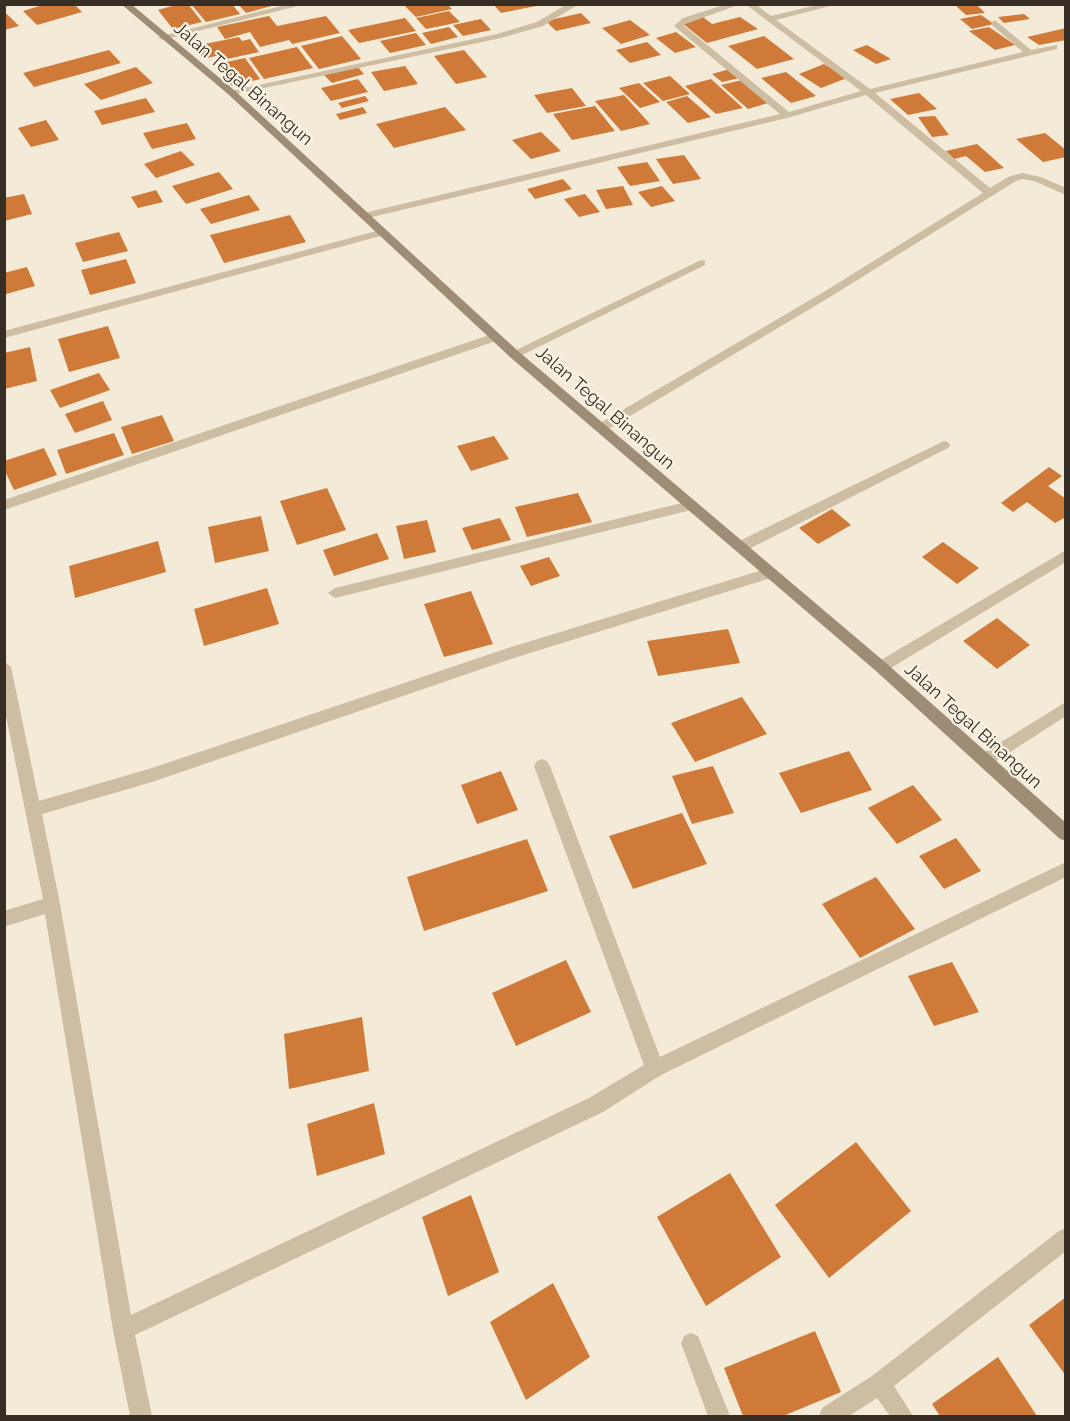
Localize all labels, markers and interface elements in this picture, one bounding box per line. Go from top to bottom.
street label: Jalan Tegal Binangun [169,18,317,150]
street label: Jalan Tegal Binangun [531,342,679,474]
street label: Jalan Tegal Binangun [900,659,1046,793]

